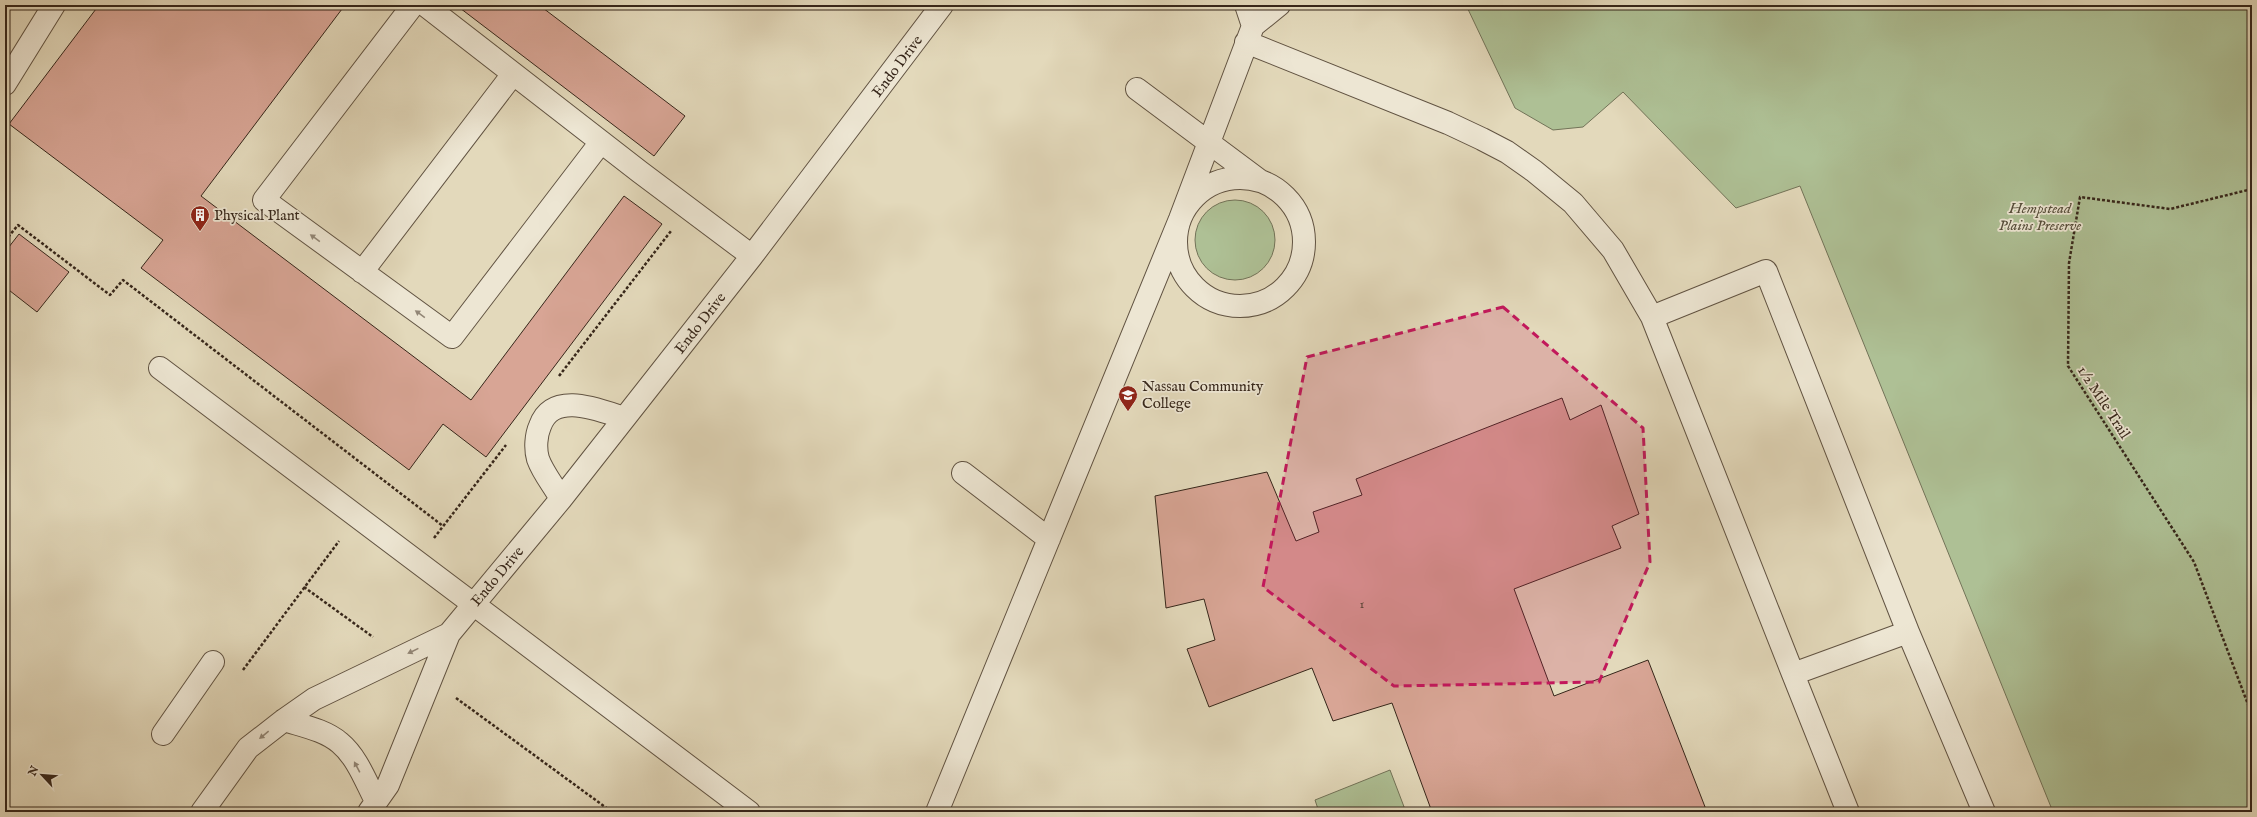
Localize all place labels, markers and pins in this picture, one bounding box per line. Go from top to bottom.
building icon: Physical Plant [189,204,211,232]
place label: Physical Plant [214,206,300,225]
place label: Nassau Community College [1142,377,1264,413]
school or university icon: Nassau Community College [1117,384,1139,412]

